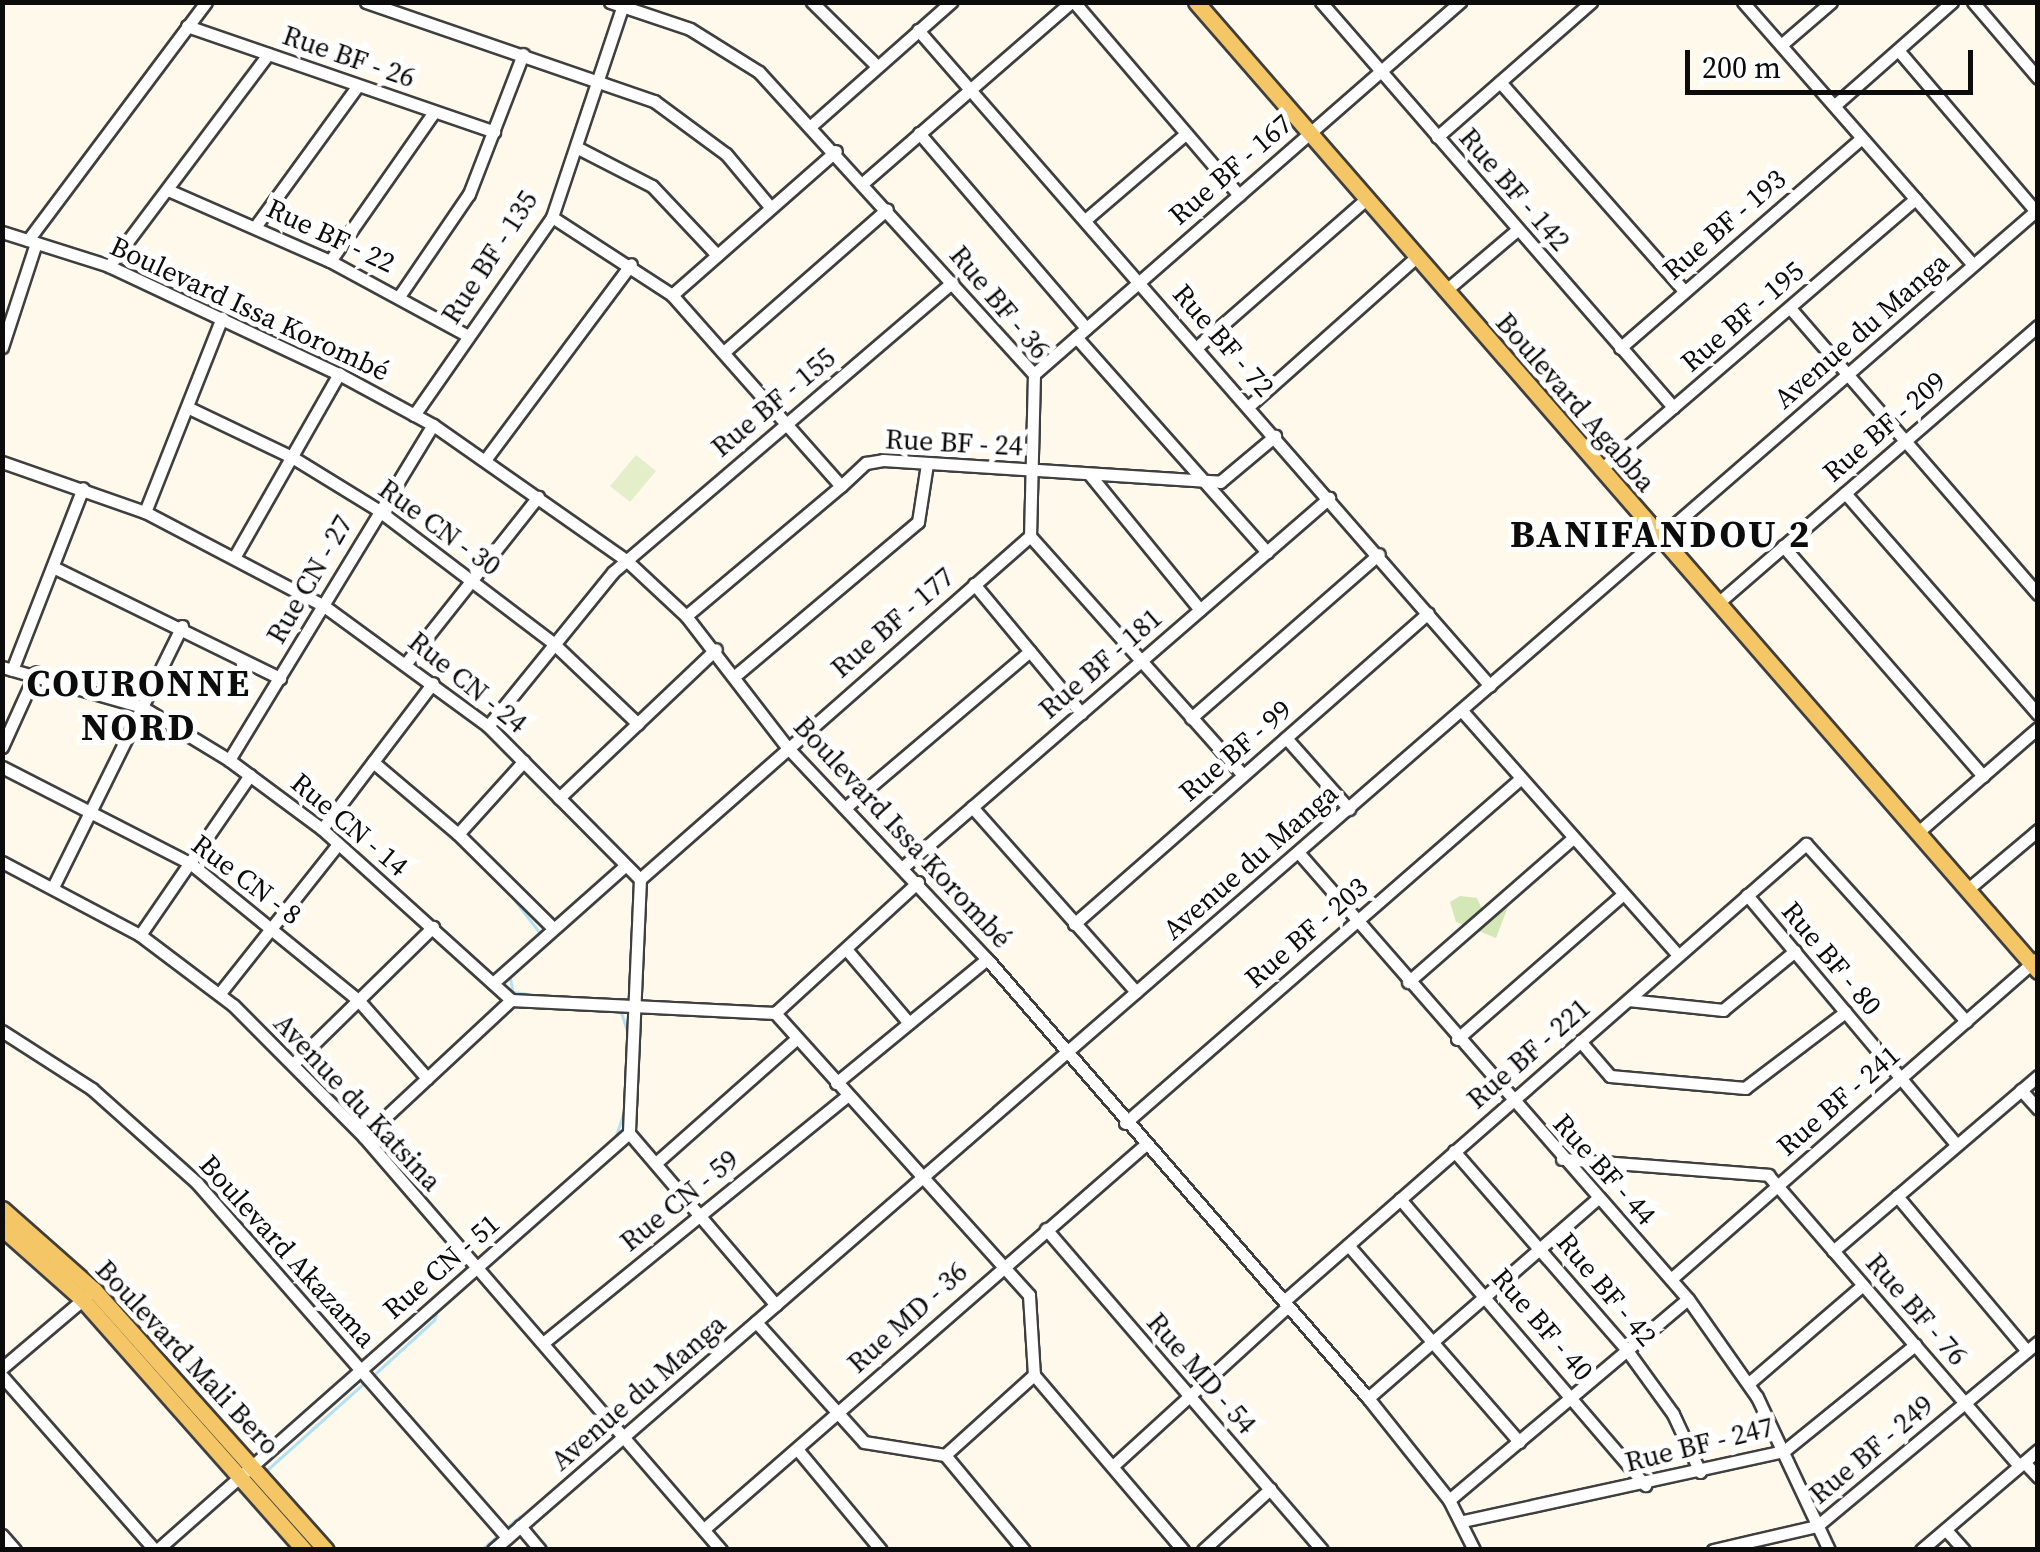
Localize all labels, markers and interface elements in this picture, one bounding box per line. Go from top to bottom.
street label: Rue BF - 26 [278,18,420,94]
scale bar [1690,30,1978,92]
text: 200 m [1702,47,1781,88]
street label: Rue BF - 167 [1162,107,1298,231]
street label: Rue BF - 142 [1453,121,1577,257]
street label: Rue BF - 193 [1656,162,1792,286]
street label: Rue BF - 135 [434,184,544,330]
street label: Rue BF - 22 [261,191,401,279]
street label: Boulevard Issa Korombé [105,229,395,387]
street label: Rue BF - 36 [943,238,1057,366]
street label: Avenue du Manga [1767,245,1955,415]
street label: Rue BF - 195 [1674,254,1810,378]
street label: Rue BF - 72 [1166,277,1282,403]
street label: Boulevard Agabba [1489,306,1663,498]
street label: Rue BF - 155 [704,340,842,464]
street label: Rue BF - 209 [1816,364,1952,488]
street label: Rue BF - 24 [884,422,1024,462]
street label: Rue CN - 30 [372,471,508,583]
street label: Rue CN - 27 [259,509,359,649]
district label: BANIFANDOU 2 [1510,512,1812,558]
street label: Rue BF - 177 [824,560,960,684]
street label: Rue BF - 181 [1032,601,1168,725]
street label: Rue CN - 24 [402,624,534,740]
district label: COURONNE NORD [26,661,252,751]
street label: Rue BF - 99 [1172,692,1298,808]
street label: Boulevard Issa Korombé [787,709,1019,955]
street label: Rue CN - 14 [285,765,415,883]
street label: Avenue du Manga [1156,776,1344,946]
street label: Rue CN - 8 [185,827,309,931]
street label: Rue BF - 203 [1238,870,1374,994]
street label: Rue BF - 80 [1775,894,1889,1022]
street label: Rue BF - 221 [1460,991,1596,1115]
street label: Avenue du Katsina [267,1006,449,1198]
street label: Rue BF - 241 [1770,1038,1906,1162]
street label: Rue BF - 44 [1546,1107,1664,1231]
street label: Rue CN - 59 [613,1142,745,1258]
street label: Boulevard Akazama [193,1148,383,1354]
street label: Rue CN - 51 [376,1206,506,1326]
street label: Rue BF - 42 [1550,1225,1664,1353]
street label: Rue BF - 76 [1859,1246,1975,1372]
street label: Boulevard Mali Bero [89,1253,287,1461]
street label: Rue MD - 36 [840,1254,974,1380]
street label: Rue BF - 40 [1485,1261,1601,1387]
street label: Rue MD - 54 [1140,1305,1264,1441]
street label: Avenue du Manga [544,1307,732,1477]
street label: Rue BF - 249 [1802,1387,1940,1511]
street label: Rue BF - 247 [1621,1409,1777,1479]

